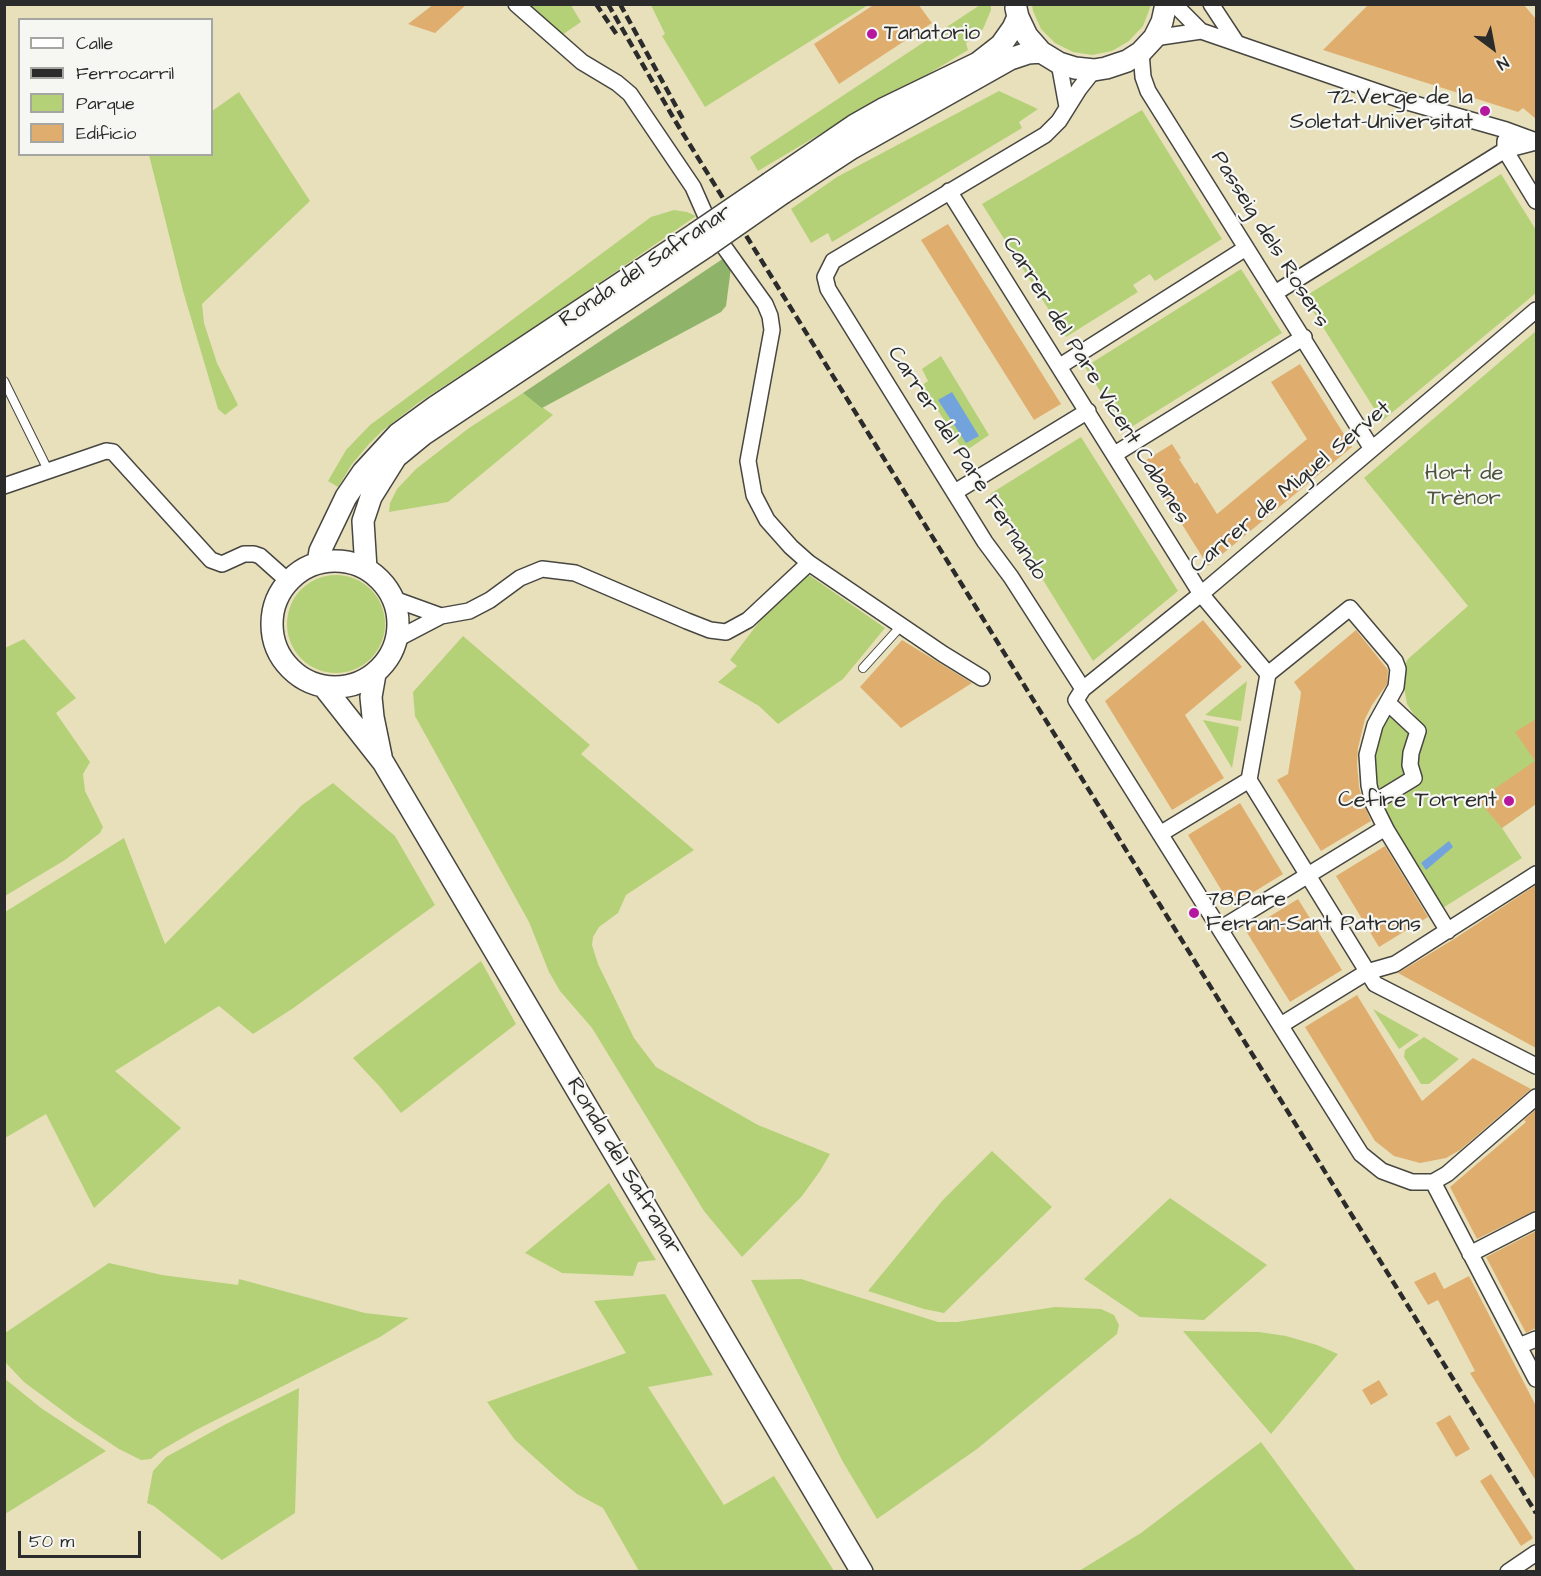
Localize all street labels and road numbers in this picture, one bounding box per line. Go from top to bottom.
street label: Passeig dels Rosers [1204,147,1334,333]
street label: Ronda del Safranar [555,200,737,334]
street label: Carrer del Pare Vicent Cabanes [995,233,1195,529]
street label: Carrer del Pare Fernando [880,342,1052,586]
street label: Carrer de Miguel Servet [1185,396,1397,580]
street label: Ronda del Safranar [560,1074,686,1260]

